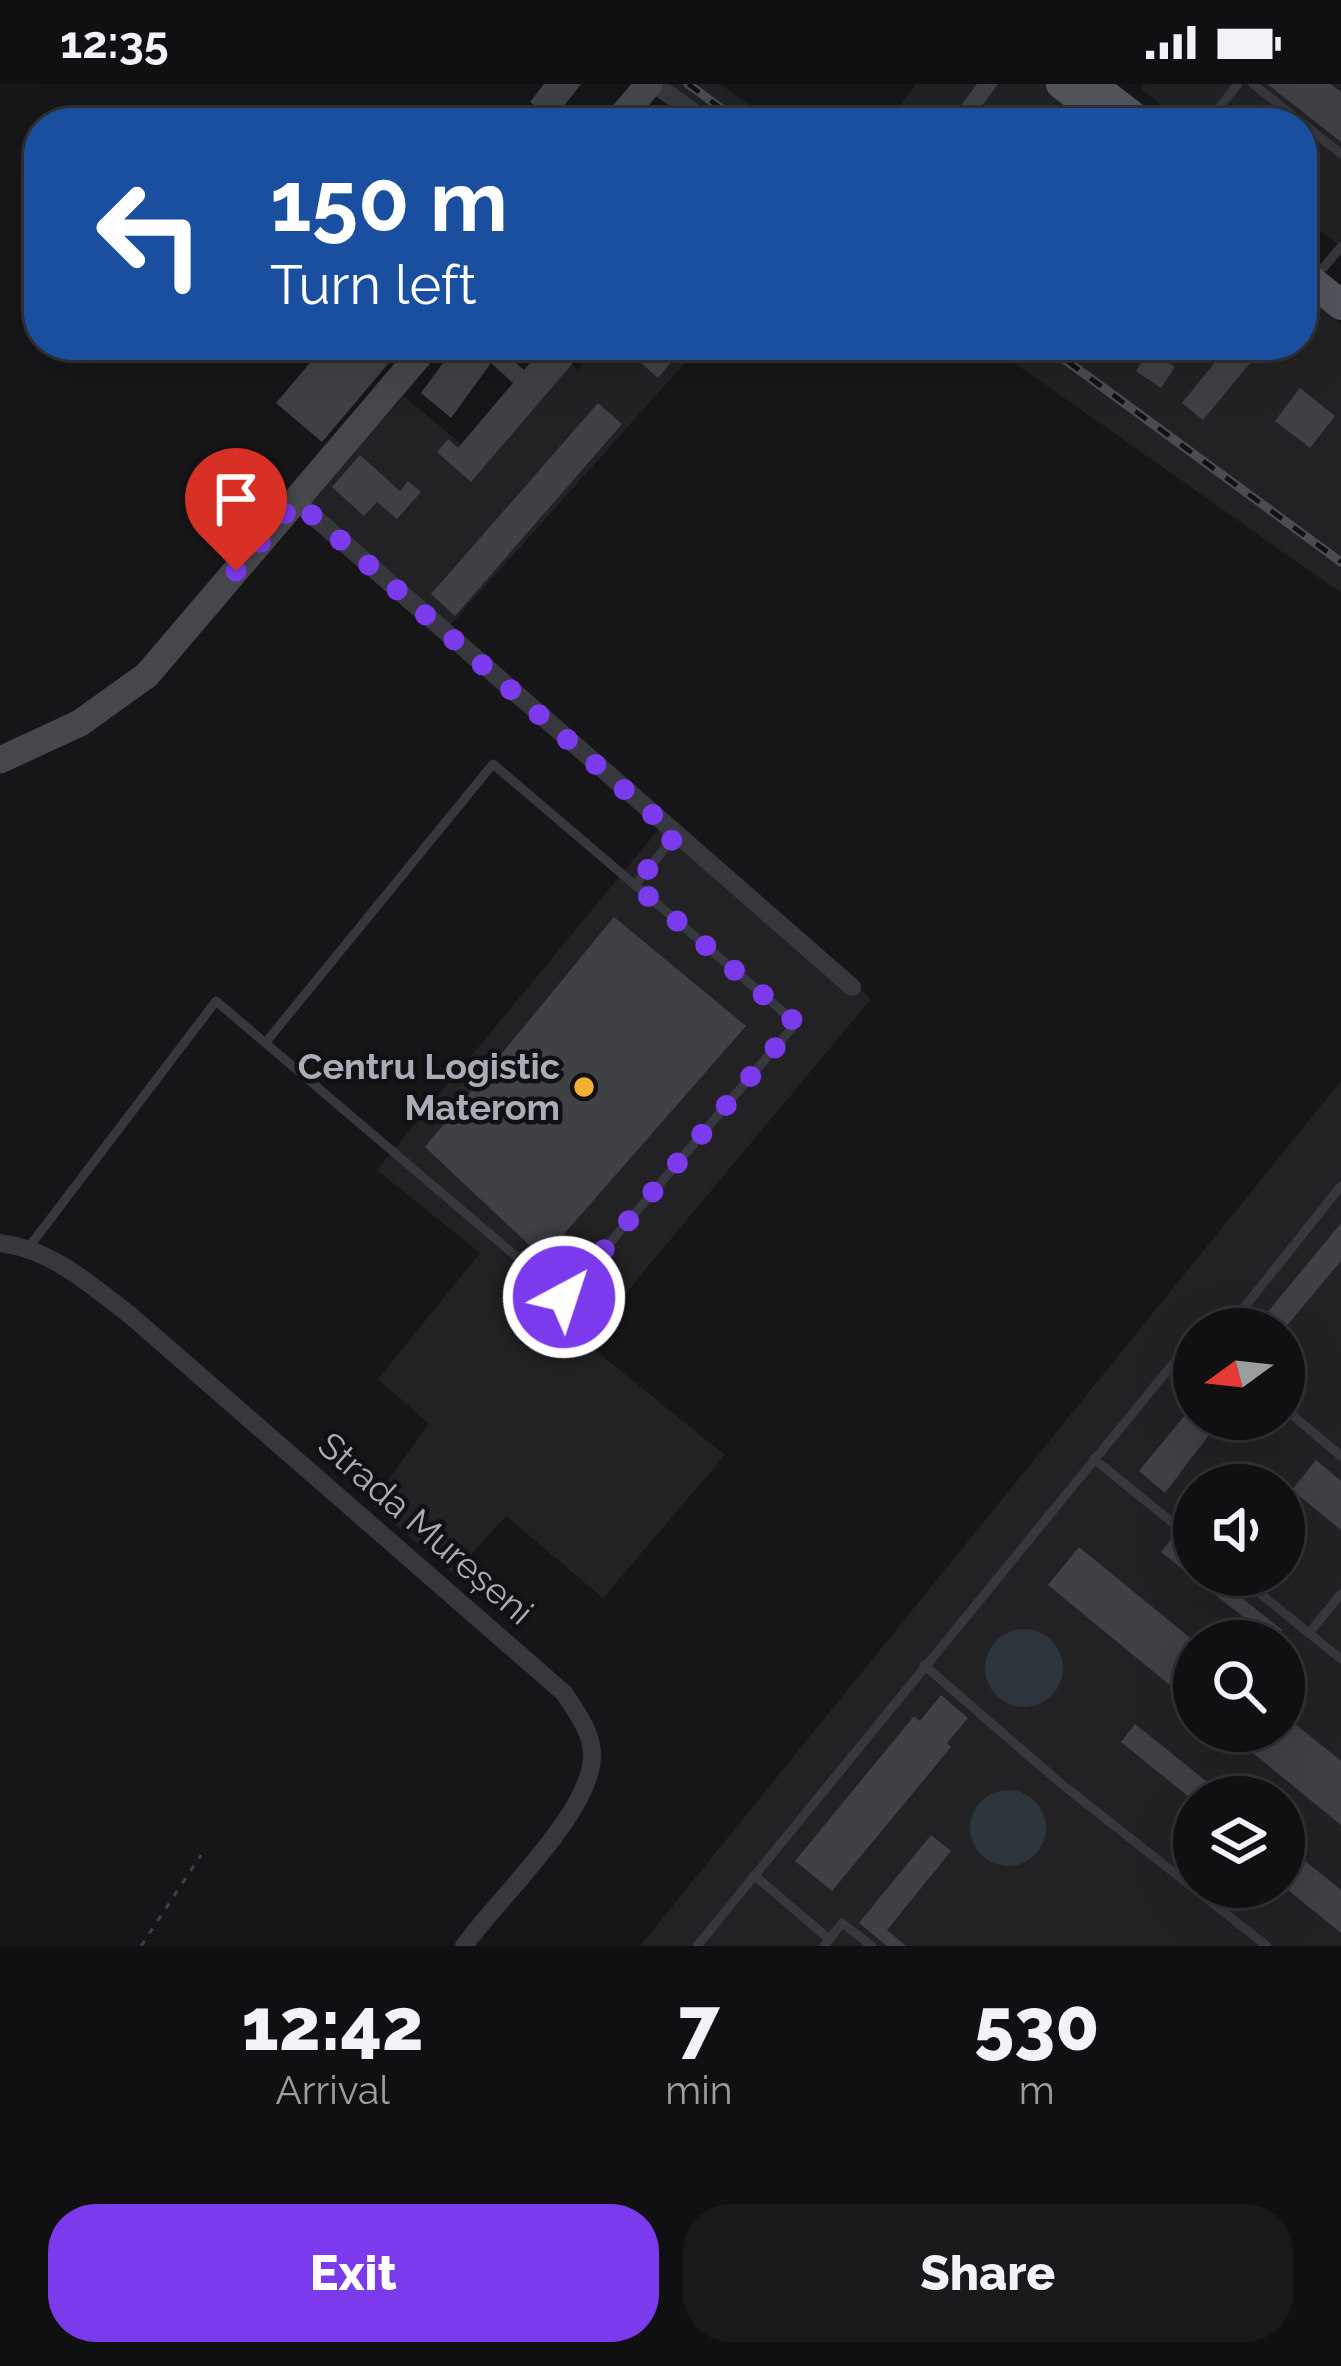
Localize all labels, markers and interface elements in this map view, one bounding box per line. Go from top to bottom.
text: 12:35 [60,16,169,69]
text: 150 m [270,152,508,251]
icon: left [72,156,228,312]
text: Turn left [270,253,477,317]
pin [185,448,287,571]
icon: arrive [203,466,269,532]
place label: Centru Logistic Materom [298,1045,560,1128]
marker: Centru Logistic Materom [571,1074,597,1100]
position arrow [501,1234,627,1360]
north arrow [1173,1308,1305,1440]
map controls [1173,1308,1305,1908]
street label: Strada Mureșeni [310,1423,542,1633]
button: sound [1173,1464,1305,1596]
button: search [1173,1620,1305,1752]
button: layers [1173,1776,1305,1908]
text: 12:42 [242,1982,424,2067]
text: 7 [678,1982,720,2067]
text: 530 [974,1982,1099,2067]
text: Arrival [275,2067,390,2113]
text: min [665,2067,732,2113]
text: m [1019,2067,1055,2113]
button: Exit [48,2204,659,2342]
button: Share [683,2204,1293,2342]

